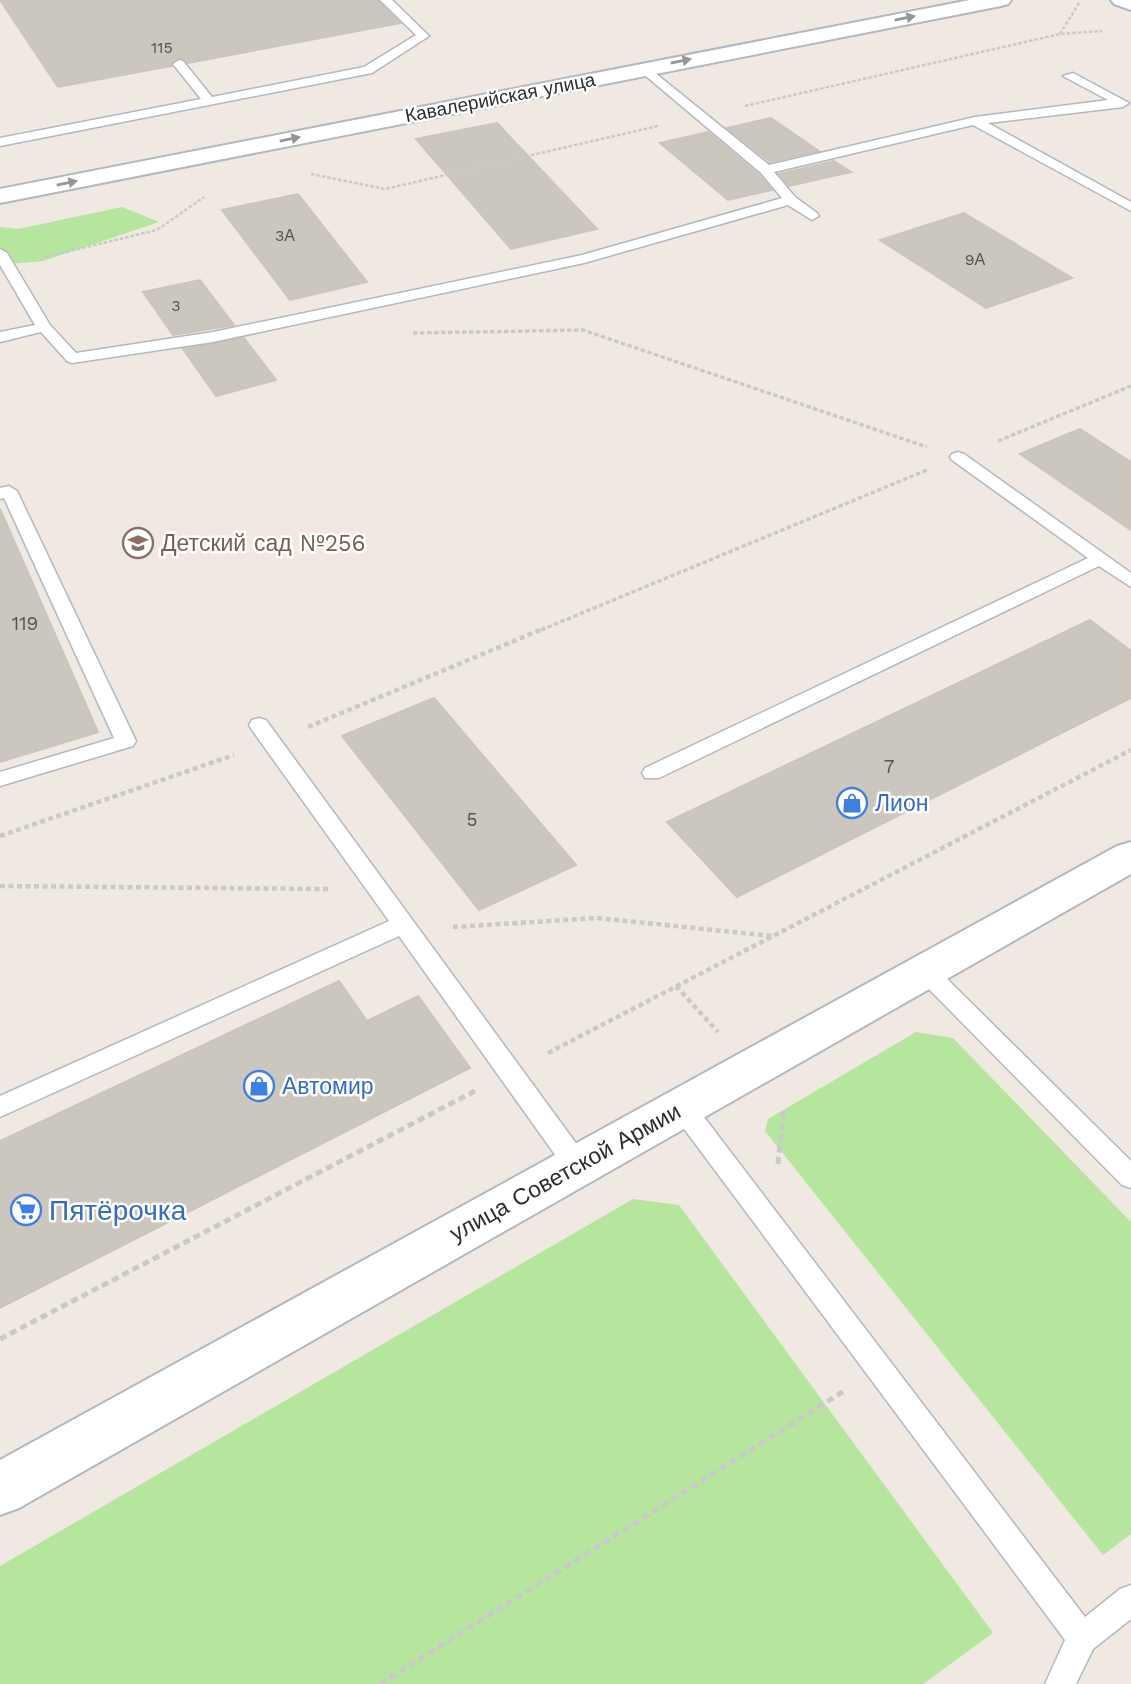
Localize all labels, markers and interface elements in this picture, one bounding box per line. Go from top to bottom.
one-way arrow [894,13,916,24]
house number: 115 [151,38,173,57]
one-way arrow [670,55,692,66]
street label: Кавалерийская улица [403,68,598,127]
one-way arrow [279,133,301,144]
one-way arrow [56,178,78,189]
house number: 3А [275,226,295,245]
house number: 9А [965,250,986,269]
house number: 3 [171,296,181,315]
school or university icon: Детский сад №256 [121,526,155,560]
place label: Детский сад №256 [161,530,365,557]
house number: 119 [12,612,38,635]
house number: 7 [884,755,894,778]
shop icon: Лион [835,786,869,820]
place label: Лион [875,790,928,817]
house number: 5 [466,808,478,831]
shop icon: Автомир [242,1069,276,1103]
place label: Автомир [282,1073,374,1100]
street label: улица Советской Армии [445,1098,685,1247]
supermarket icon: Пятёрочка [9,1193,43,1227]
place label: Пятёрочка [49,1194,187,1227]

